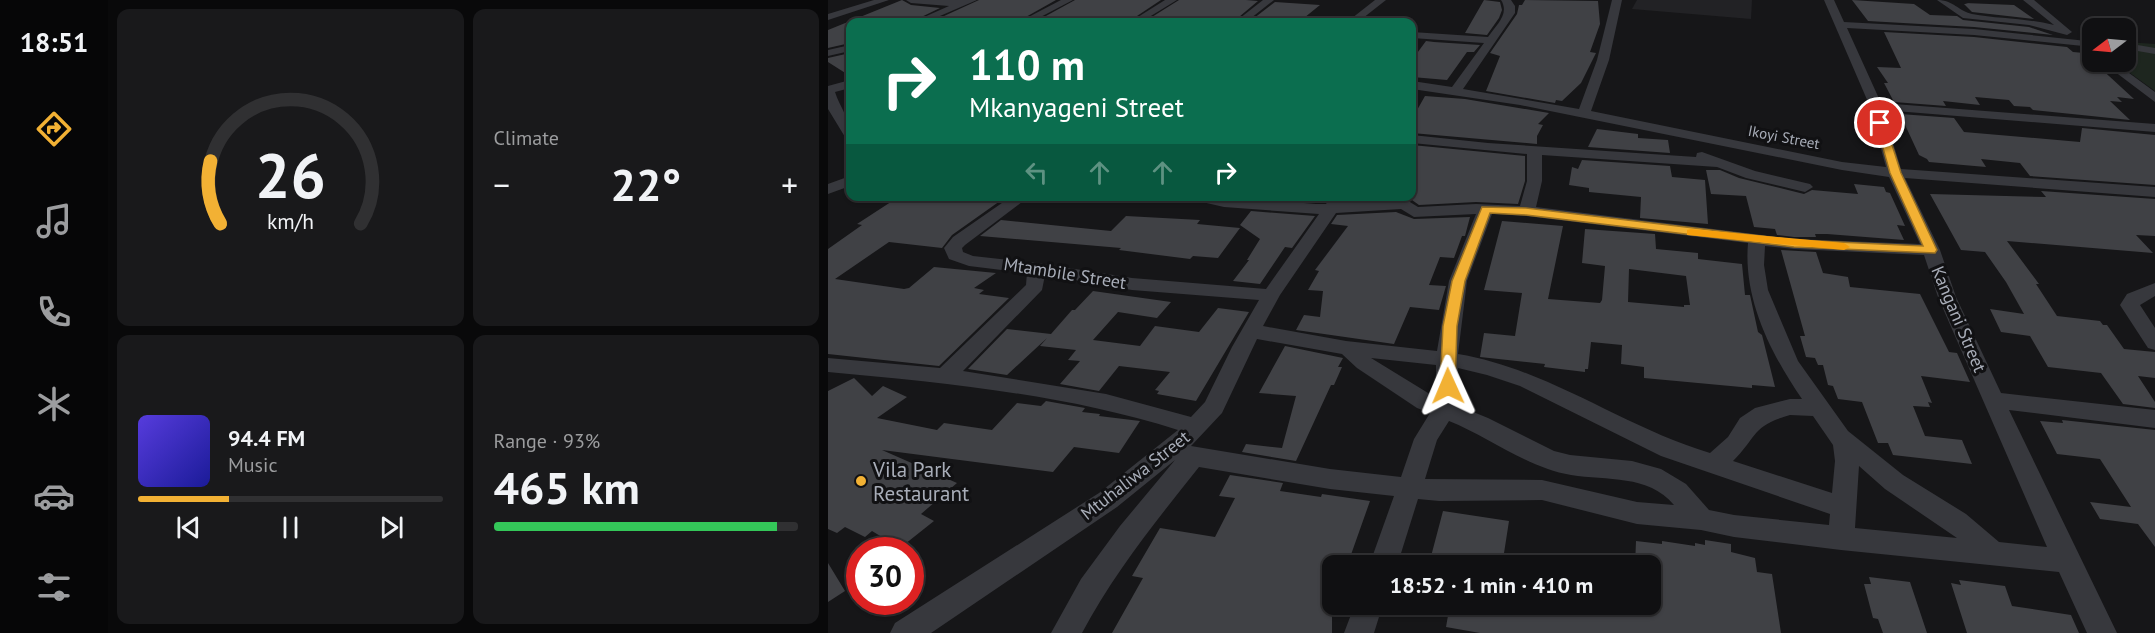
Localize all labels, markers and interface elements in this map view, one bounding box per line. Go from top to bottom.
north arrow [2082,18,2136,72]
map controls [2082,18,2136,72]
text: 18:51 [20,25,88,59]
text: 110 m [969,37,1085,92]
icon: right [870,42,948,120]
text: Mkanyageni Street [969,90,1184,124]
pin [1854,97,1905,148]
icon: arrive [1863,106,1896,139]
icon: directions [33,108,75,150]
street label: Ikoyi Street [1747,121,1821,153]
text: Climate [494,125,559,151]
text: 26 [255,134,326,215]
text: 22° [610,155,681,213]
icon: left [1020,156,1053,189]
icon: ahead [1083,156,1116,189]
icon: ahead [1146,156,1179,189]
icon: right [1209,156,1242,189]
text: − [494,163,510,206]
text: + [781,163,798,206]
icon: music [33,200,75,242]
text: km/h [267,208,314,236]
street label: Mtambile Street [1002,252,1128,294]
street label: Kangani Street [1926,262,1992,376]
icon: phone [33,291,75,333]
position arrow [1416,354,1480,418]
icon: climate [33,383,75,425]
text: 94.4 FM [228,424,305,452]
street label: Mtuhaliwa Street [1076,425,1194,525]
text: Range · 93% [494,428,600,454]
text: Music [228,452,277,478]
place label: Vila Park Restaurant [872,456,969,507]
text: 465 km [494,458,640,516]
marker: Vila Park Restaurant [854,474,868,488]
icon: car [33,475,75,517]
icon: previous [172,511,205,544]
icon: pause [274,511,307,544]
icon: next [375,511,408,544]
speed limit sign: 30 [846,537,924,615]
icon: filters [33,566,75,608]
text: 18:52 · 1 min · 410 m [1390,571,1593,599]

